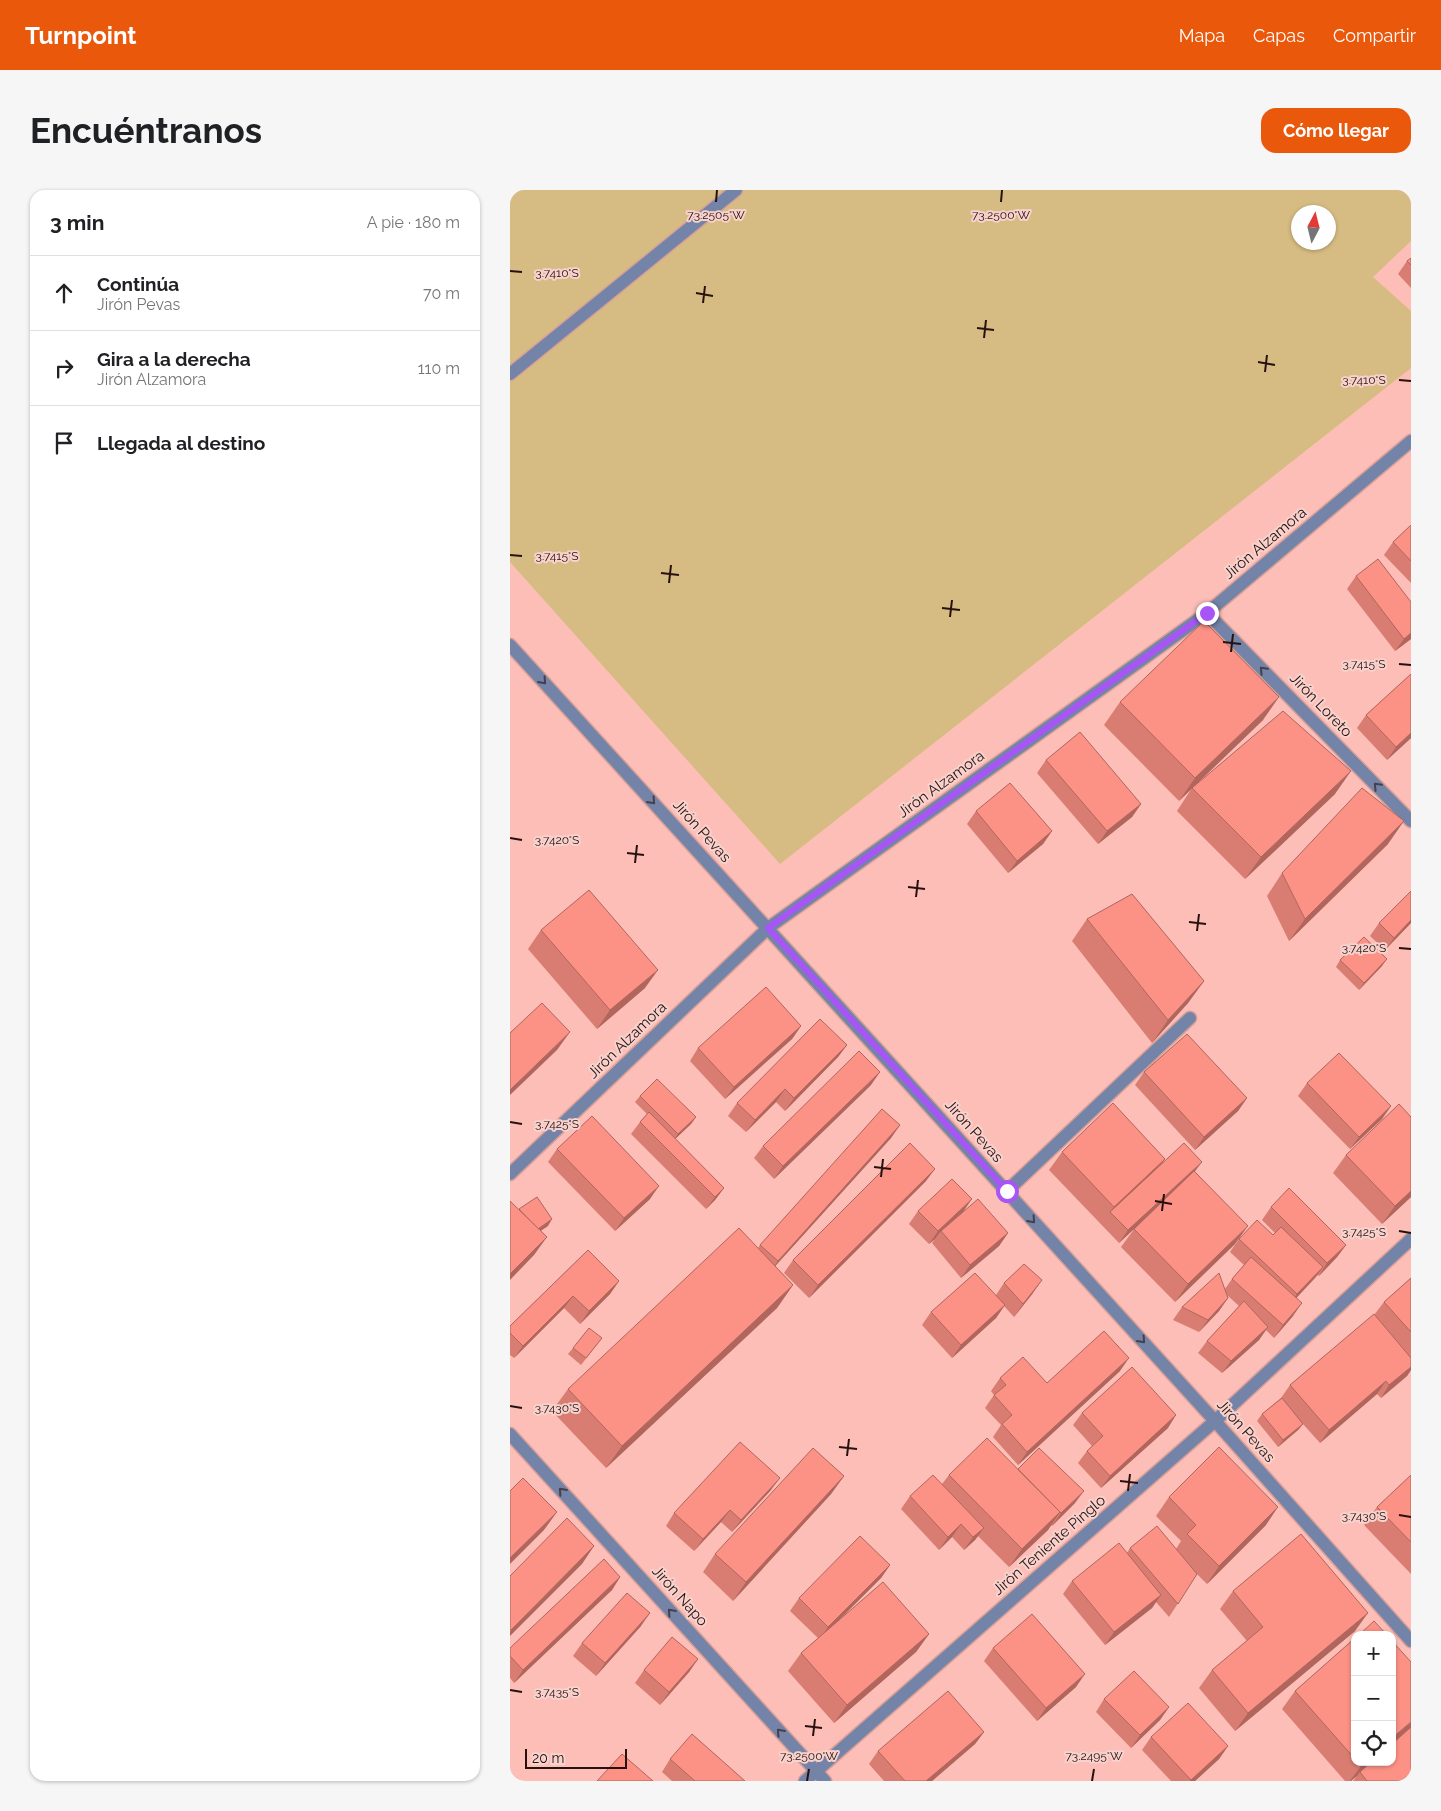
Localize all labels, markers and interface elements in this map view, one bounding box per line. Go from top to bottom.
text: Turnpoint [25,21,137,50]
text: Mapa [1179,25,1225,46]
text: Capas [1253,25,1305,46]
text: Compartir [1333,25,1416,46]
button: Cómo llegar [1261,108,1411,153]
text: Encuéntranos [30,110,262,151]
north arrow [1291,205,1336,250]
text: 73.2505°W [687,208,745,222]
text: 73.2500°W [972,208,1030,222]
text: 3 min [50,210,104,235]
text: A pie · 180 m [367,213,460,232]
text: 3.7410°S [535,266,579,280]
text: Continúa [97,273,179,295]
icon: ahead [50,279,78,307]
text: 70 m [423,284,460,303]
text: Jirón Pevas [97,295,180,314]
text: Gira a la derecha [97,348,251,370]
icon: right [50,354,78,382]
text: 110 m [418,359,460,378]
text: Jirón Alzamora [97,370,206,389]
text: 3.7410°S [1342,373,1386,387]
icon: arrive [50,429,78,457]
text: Llegada al destino [97,432,265,454]
street label: Jirón Alzamora [1220,503,1310,583]
text: 3.7415°S [536,549,578,563]
route end [1196,602,1219,625]
text: 3.7415°S [1343,657,1385,671]
one-way arrow [1260,667,1269,676]
street label: Jirón Loreto [1286,669,1356,741]
one-way arrow [537,676,546,685]
street label: Jirón Alzamora [894,747,988,821]
one-way arrow [1374,783,1383,792]
one-way arrow [647,796,656,805]
street label: Jirón Pevas [669,796,735,866]
text: 3.7420°S [535,833,579,847]
text: 3.7420°S [1342,941,1386,955]
street label: Jirón Alzamora [584,998,670,1082]
street label: Jirón Pevas [941,1096,1007,1166]
text: 3.7425°S [535,1117,579,1131]
route start [996,1180,1019,1203]
one-way arrow [1027,1214,1036,1223]
text: 3.7425°S [1342,1225,1386,1239]
one-way arrow [1136,1334,1145,1343]
street label: Jirón Pevas [1213,1396,1279,1466]
text: 3.7430°S [535,1401,579,1415]
one-way arrow [559,1488,568,1497]
street label: Jirón Teniente Pinglo [989,1491,1109,1599]
text: 3.7430°S [1342,1509,1386,1523]
street label: Jirón Napo [648,1562,712,1630]
one-way arrow [668,1608,677,1617]
map controls [1351,1631,1396,1766]
button: + [1351,1631,1396,1676]
button: − [1351,1676,1396,1721]
text: 3.7435°S [535,1685,579,1699]
button: locate [1351,1721,1396,1766]
one-way arrow [777,1728,786,1737]
scale bar [525,1746,628,1769]
text: 73.2500°W [780,1749,838,1763]
text: 73.2495°W [1065,1749,1123,1763]
text: 20 m [532,1750,564,1766]

